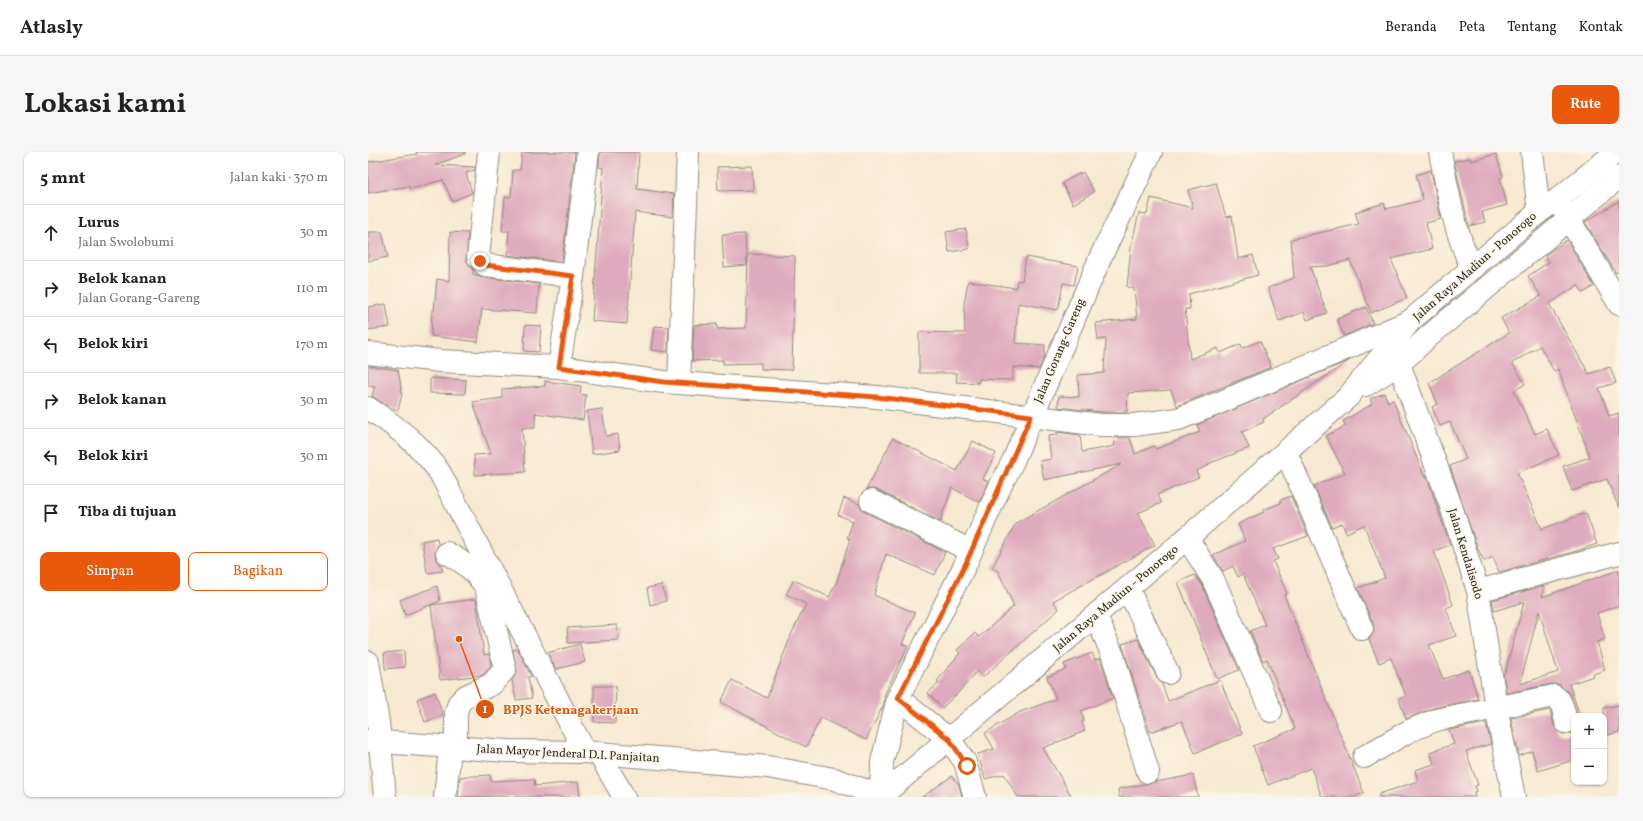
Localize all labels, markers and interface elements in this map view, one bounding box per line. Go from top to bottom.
text: Atlasly [20,15,83,41]
text: Beranda [1385,18,1437,37]
text: Peta [1459,18,1485,37]
text: Tentang [1507,18,1557,37]
text: Kontak [1579,18,1623,37]
text: Lokasi kami [24,85,186,124]
button: Rute [1552,85,1619,124]
text: 5 mnt [40,167,85,190]
text: Jalan kaki · 370 m [230,169,328,187]
street label: Jalan Raya Madiun - Ponorogo [1410,209,1540,325]
text: Lurus [78,213,119,234]
icon: ahead [40,222,62,244]
text: 30 m [300,224,328,242]
text: Jalan Swolobumi [78,234,174,252]
route end [471,252,489,270]
text: Belok kanan [78,269,167,290]
icon: right [40,278,62,300]
text: 110 m [296,280,328,298]
text: Jalan Gorang-Gareng [78,290,200,308]
street label: Jalan Gorang-Gareng [1031,296,1089,406]
icon: left [40,334,62,356]
text: Belok kiri [78,334,148,355]
text: 170 m [295,336,328,354]
icon: right [40,390,62,412]
text: Belok kanan [78,390,167,411]
text: 30 m [300,392,328,410]
icon: left [40,446,62,468]
text: Belok kiri [78,446,148,467]
text: 30 m [300,448,328,466]
icon: arrive [40,502,62,524]
text: Tiba di tujuan [78,502,177,523]
street label: Jalan Kendalisodo [1444,507,1486,601]
street label: Jalan Raya Madiun - Ponorogo [1050,542,1182,656]
button: Simpan [40,552,180,591]
button: Bagikan [188,552,328,591]
callout: BPJS Ketenagakerjaan [475,697,647,722]
text: 1 [483,702,488,718]
text: BPJS Ketenagakerjaan [503,702,639,720]
map controls [1571,713,1607,785]
button: + [1571,713,1607,749]
street label: Jalan Mayor Jenderal D.I. Panjaitan [476,741,660,767]
button: − [1571,749,1607,785]
route start [958,757,976,775]

